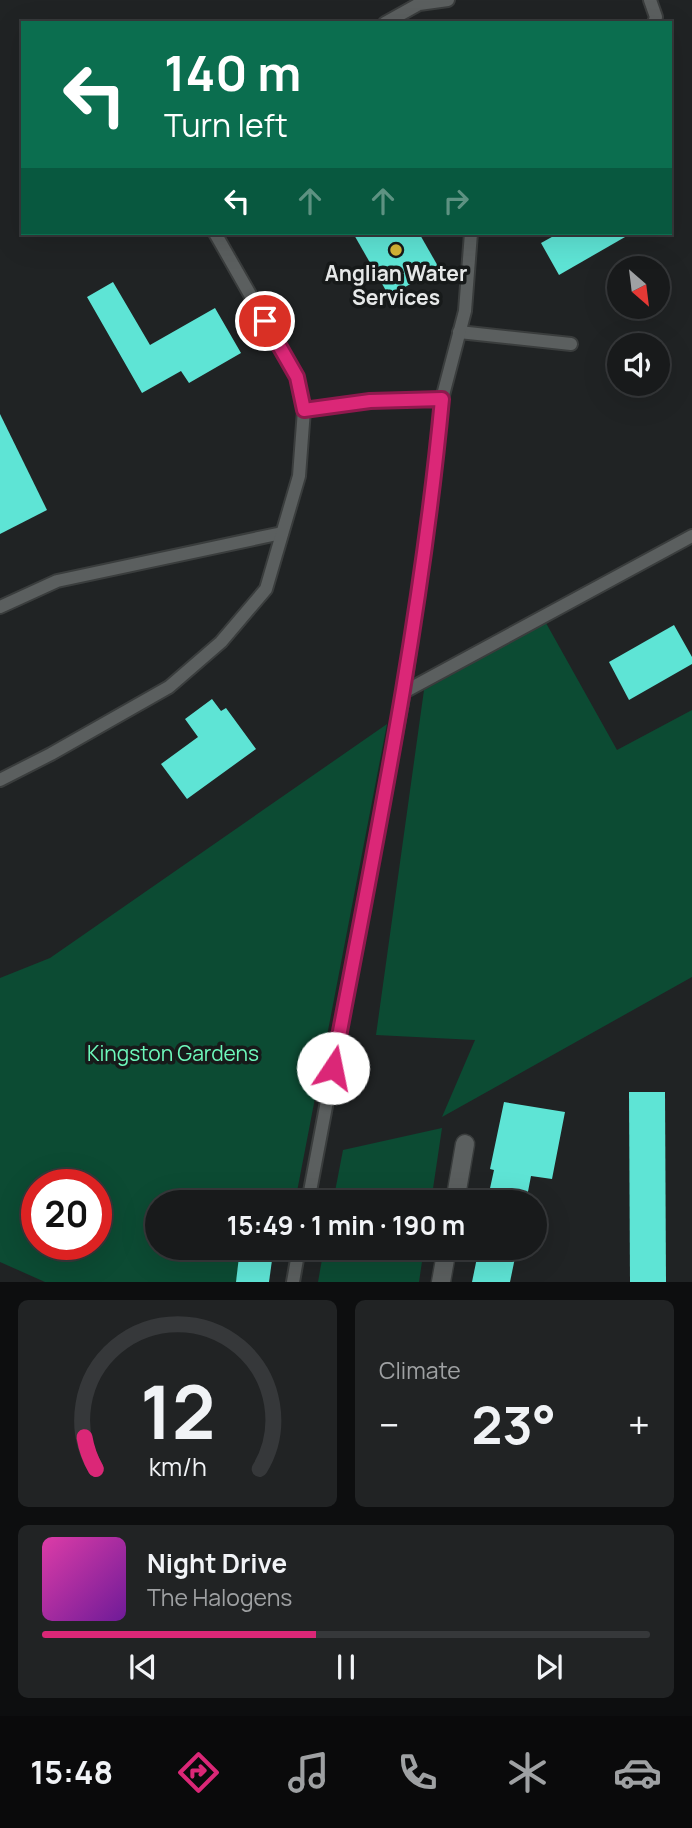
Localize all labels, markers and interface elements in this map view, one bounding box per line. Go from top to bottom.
text: 140 m [164,39,301,106]
icon: left [49,49,140,140]
text: Turn left [164,103,288,147]
icon: left [218,182,256,220]
icon: ahead [291,182,329,220]
icon: ahead [364,182,402,220]
icon: right [437,182,475,220]
marker: Anglian Water Services [388,242,404,258]
north arrow [607,256,670,318]
map controls [607,256,670,396]
place label: Anglian Water Services [325,259,467,311]
pin [235,291,295,351]
icon: arrive [246,302,284,340]
button: sound [607,333,670,396]
position arrow [296,1031,370,1105]
park label: Kingston Gardens [87,1039,259,1067]
speed limit sign: 20 [21,1169,112,1260]
text: 15:49 · 1 min · 190 m [227,1207,465,1243]
text: Climate [379,1354,461,1386]
text: 12 [140,1362,215,1462]
text: 23° [472,1389,556,1460]
text: − [379,1398,400,1450]
text: + [628,1398,650,1450]
text: km/h [148,1449,207,1484]
text: Night Drive [147,1545,287,1581]
text: The Halogens [147,1581,292,1613]
icon: previous [124,1648,162,1686]
icon: pause [327,1648,365,1686]
icon: next [530,1648,568,1686]
icon: directions [174,1748,223,1797]
icon: music [284,1748,333,1797]
icon: phone [393,1748,442,1797]
icon: climate [503,1748,552,1797]
icon: car [613,1748,662,1797]
text: 15:48 [30,1750,113,1794]

